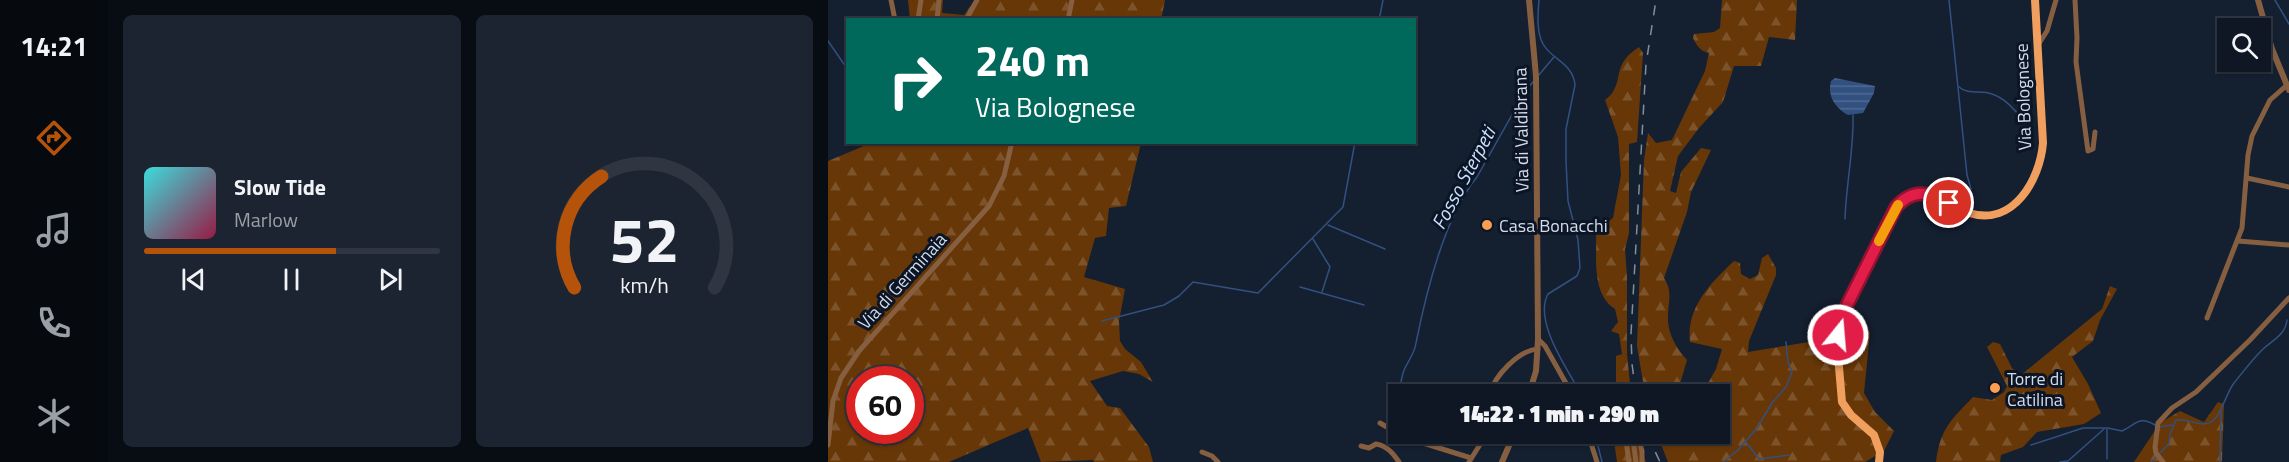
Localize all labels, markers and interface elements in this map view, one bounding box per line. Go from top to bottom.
map controls [2217,18,2271,72]
button: search [2217,18,2271,72]
text: 14:21 [20,25,88,66]
text: 240 m [975,28,1090,92]
icon: right [876,42,954,120]
street label: Via Bolognese [2008,43,2038,151]
street label: Via di Valdibrana [1506,67,1536,193]
text: Via Bolognese [975,86,1136,127]
icon: directions [33,117,75,159]
water label: Fosso Sterpeti [1423,119,1504,235]
text: Slow Tide [234,170,326,204]
pin [1923,177,1974,228]
icon: arrive [1932,186,1965,219]
text: 52 [609,191,679,286]
text: Marlow [234,204,298,235]
icon: music [33,209,75,251]
place label: Casa Bonacchi [1499,212,1608,239]
marker: Casa Bonacchi [1480,218,1494,232]
street label: Via di Germinaia [851,227,953,335]
icon: previous [177,263,210,296]
icon: pause [275,263,308,296]
icon: next [374,263,407,296]
text: km/h [620,269,669,301]
icon: phone [33,302,75,344]
position arrow [1806,303,1870,367]
place label: Torre di Catilina [2007,365,2063,413]
speed limit sign: 60 [846,366,924,444]
marker: Torre di Catilina [1988,381,2002,395]
icon: climate [33,395,75,437]
text: 14:22 · 1 min · 290 m [1459,397,1659,431]

